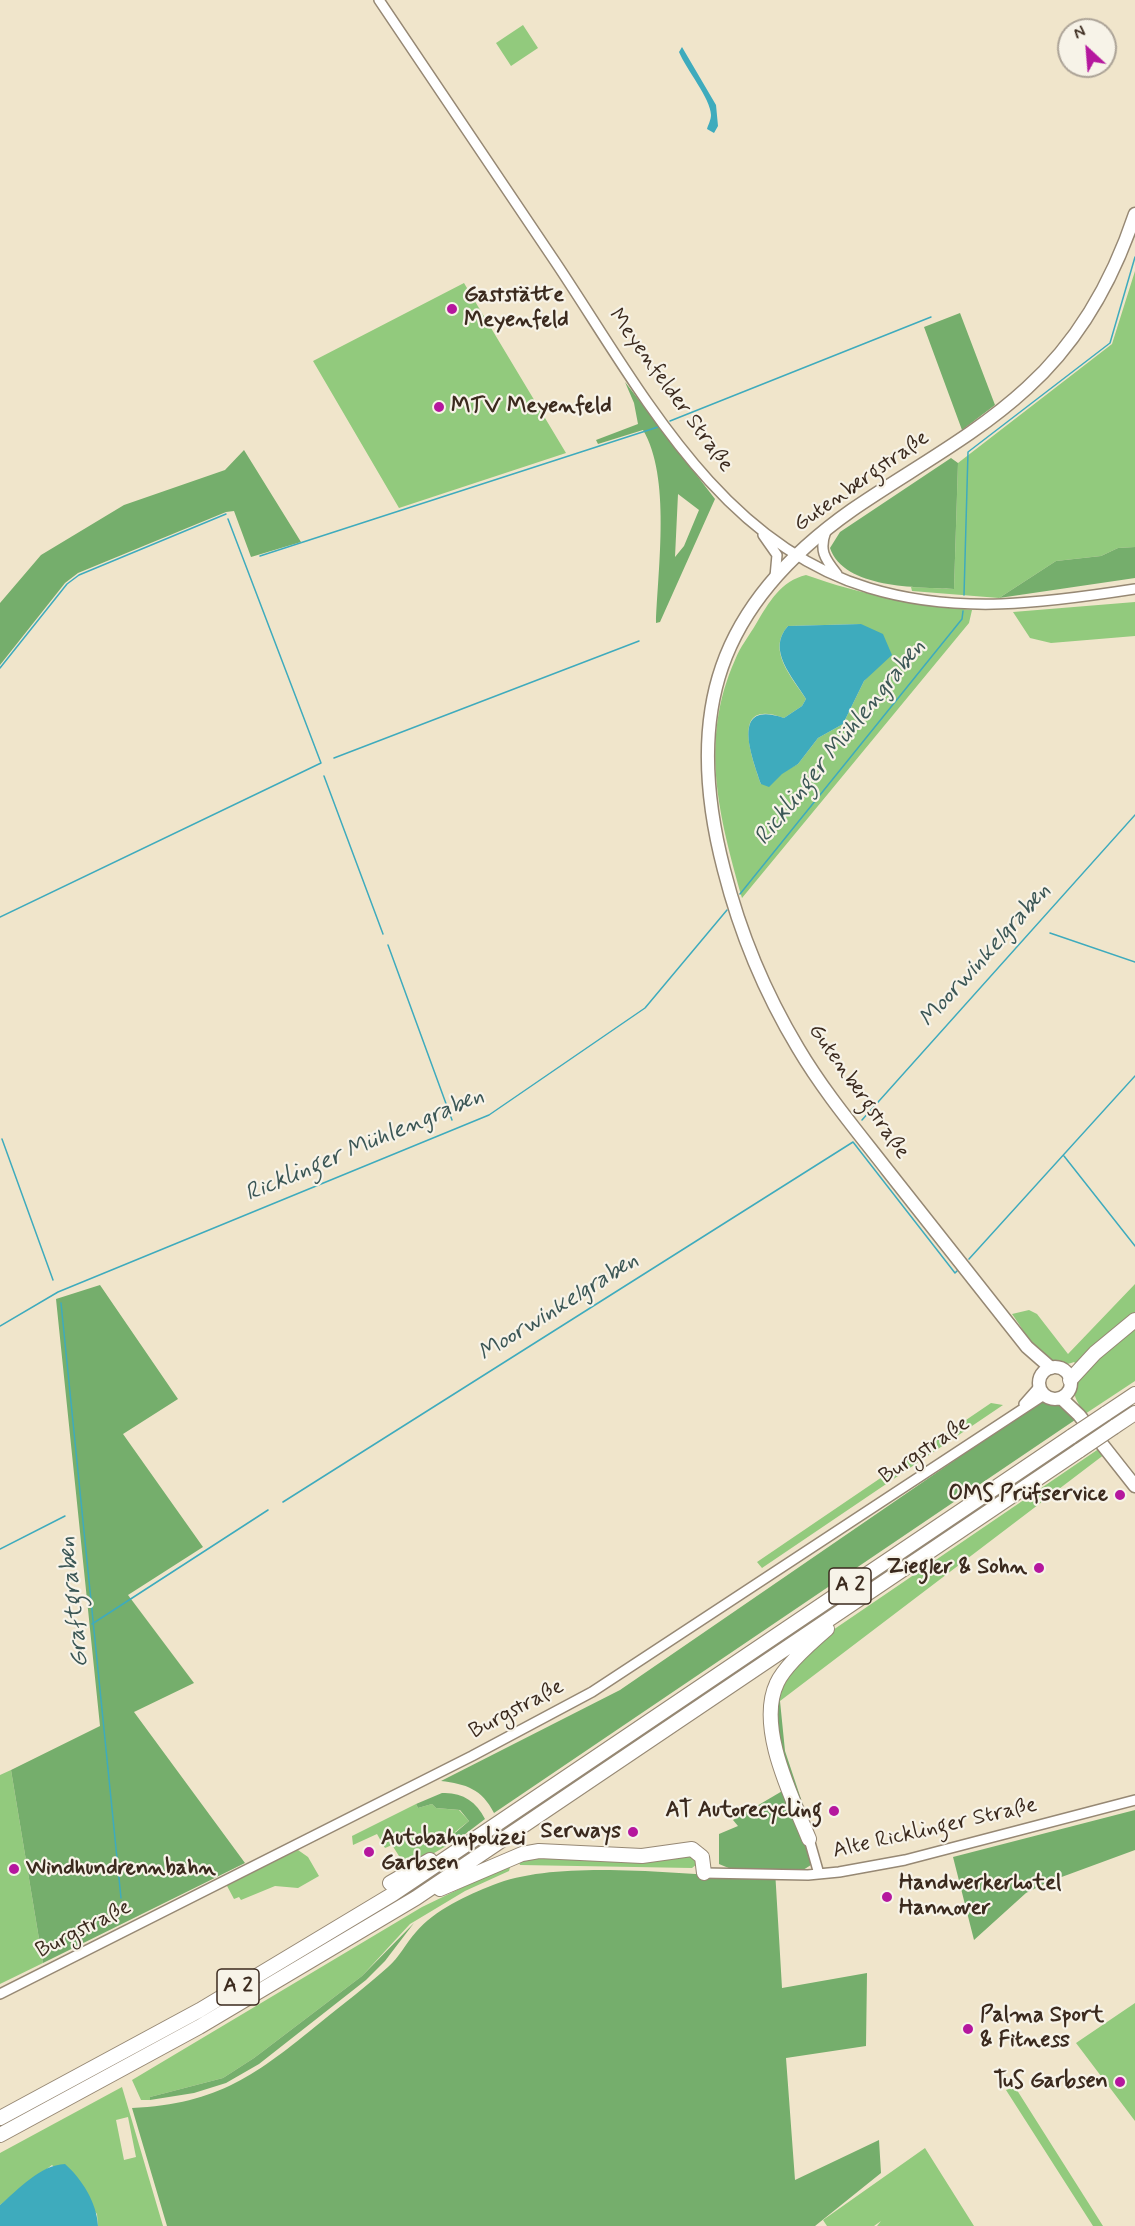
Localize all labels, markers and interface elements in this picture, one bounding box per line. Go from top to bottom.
north arrow [1057,18,1117,78]
text: N [1070,21,1089,45]
place label: Gaststätte Meyenfeld [464,283,569,334]
marker: Gaststätte Meyenfeld [445,302,459,316]
street label: Meyenfelder Straße [602,304,738,478]
place label: MTV Meyenfeld [451,394,612,420]
marker: MTV Meyenfeld [432,400,446,414]
street label: Gutenbergstraße [789,426,935,538]
water label: Ricklinger Mühlengraben [749,634,933,852]
water label: Moorwinkelgraben [914,878,1058,1034]
street label: Gutenbergstraße [802,1019,914,1165]
water label: Ricklinger Mühlengraben [241,1083,489,1209]
water label: Moorwinkelgraben [473,1247,645,1369]
street label: Burgstraße [875,1411,975,1491]
place label: OMS Prüfservice [948,1482,1108,1508]
marker: OMS Prüfservice [1113,1488,1127,1502]
water label: Graftgraben [54,1535,96,1669]
place label: Ziegler & Sohn [887,1555,1027,1581]
marker: Ziegler & Sohn [1032,1561,1046,1575]
road number: A 2 [829,1568,871,1604]
street label: Burgstraße [465,1674,569,1746]
street label: Alte Ricklinger Straße [830,1793,1040,1865]
place label: AT Autorecycling [666,1798,822,1824]
marker: AT Autorecycling [827,1804,841,1818]
place label: Serways [541,1819,621,1845]
marker: Serways [626,1825,640,1839]
place label: Autobahnpolizei Garbsen [381,1826,526,1878]
marker: Autobahnpolizei Garbsen [362,1845,376,1859]
place label: Windhundrennbahn [26,1856,216,1882]
marker: Windhundrennbahn [7,1862,21,1876]
place label: Handwerkerhotel Hannover [899,1871,1061,1922]
marker: Handwerkerhotel Hannover [880,1890,894,1904]
street label: Burgstraße [32,1895,136,1965]
road number: A 2 [217,1969,259,2005]
place label: Palma Sport & Fitness [980,2003,1104,2054]
marker: Palma Sport & Fitness [961,2022,975,2036]
place label: TuS Garbsen [994,2069,1108,2095]
marker: TuS Garbsen [1113,2075,1127,2089]

